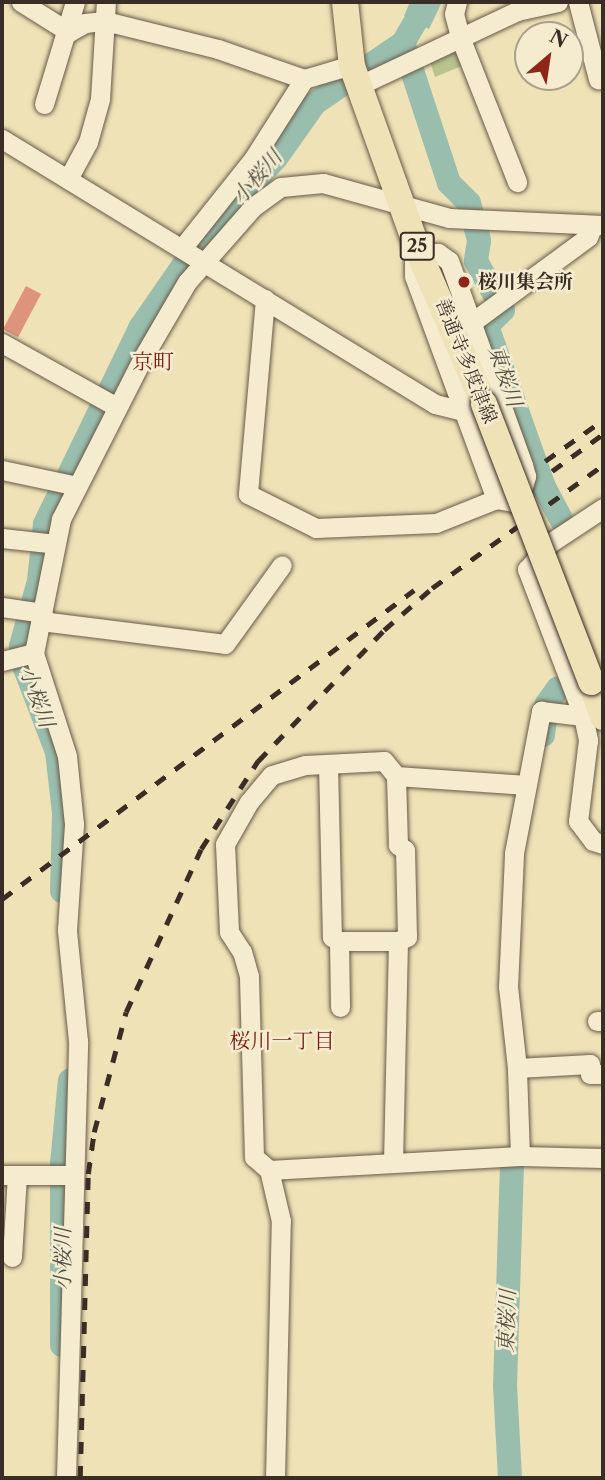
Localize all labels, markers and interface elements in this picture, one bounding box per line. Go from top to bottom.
north arrow [514,21,584,91]
text: N [546,25,571,53]
water label: 小桜川 [227,145,287,209]
road number: 25 [400,232,434,260]
place label: 桜川集会所 [478,271,573,293]
marker: 桜川集会所 [456,274,472,290]
street label: 善通寺多度津線 [431,295,501,427]
water label: 東桜川 [483,342,527,410]
district label: 京町 [132,349,174,375]
water label: 小桜川 [14,663,60,731]
district label: 桜川一丁目 [230,1028,334,1054]
water label: 小桜川 [50,1228,76,1290]
water label: 東桜川 [493,1289,521,1353]

